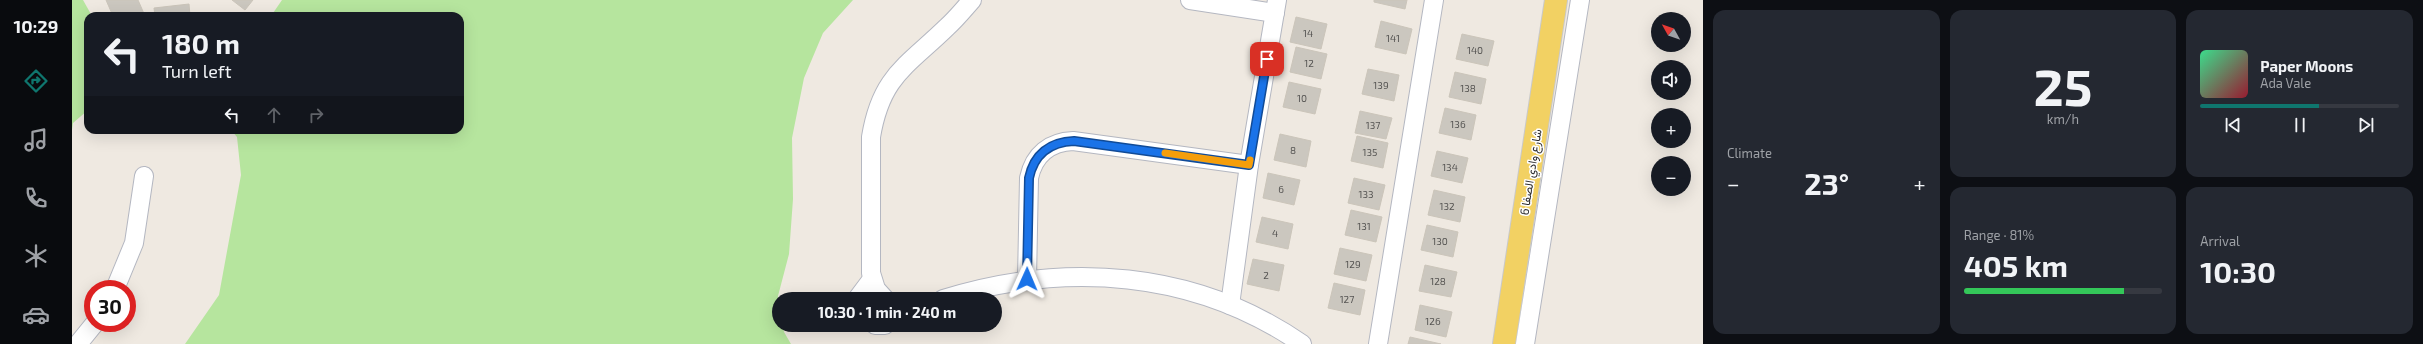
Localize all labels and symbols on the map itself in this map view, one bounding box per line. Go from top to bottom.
north arrow [1651,12,1691,52]
house number: 14 [1303,27,1313,39]
house number: 141 [1386,32,1400,44]
pin [1250,42,1284,76]
house number: 140 [1467,44,1483,56]
house number: 12 [1304,57,1314,69]
house number: 139 [1373,79,1389,91]
house number: 138 [1460,82,1476,94]
house number: 10 [1297,92,1307,104]
house number: 136 [1450,118,1466,130]
house number: 137 [1366,119,1380,131]
street label: شارع وادي الصفا 6 [1516,128,1548,217]
house number: 8 [1290,144,1296,156]
house number: 135 [1363,146,1377,158]
house number: 134 [1442,161,1458,173]
house number: 6 [1278,183,1284,195]
house number: 133 [1358,188,1374,200]
house number: 132 [1439,200,1455,212]
house number: 131 [1357,220,1371,232]
house number: 4 [1272,227,1278,239]
house number: 130 [1432,235,1448,247]
position arrow [1006,258,1048,300]
house number: 129 [1345,258,1361,270]
house number: 2 [1263,269,1269,281]
house number: 128 [1430,275,1446,287]
speed limit sign: 30 [84,280,136,332]
house number: 127 [1340,293,1354,305]
house number: 126 [1425,315,1441,327]

